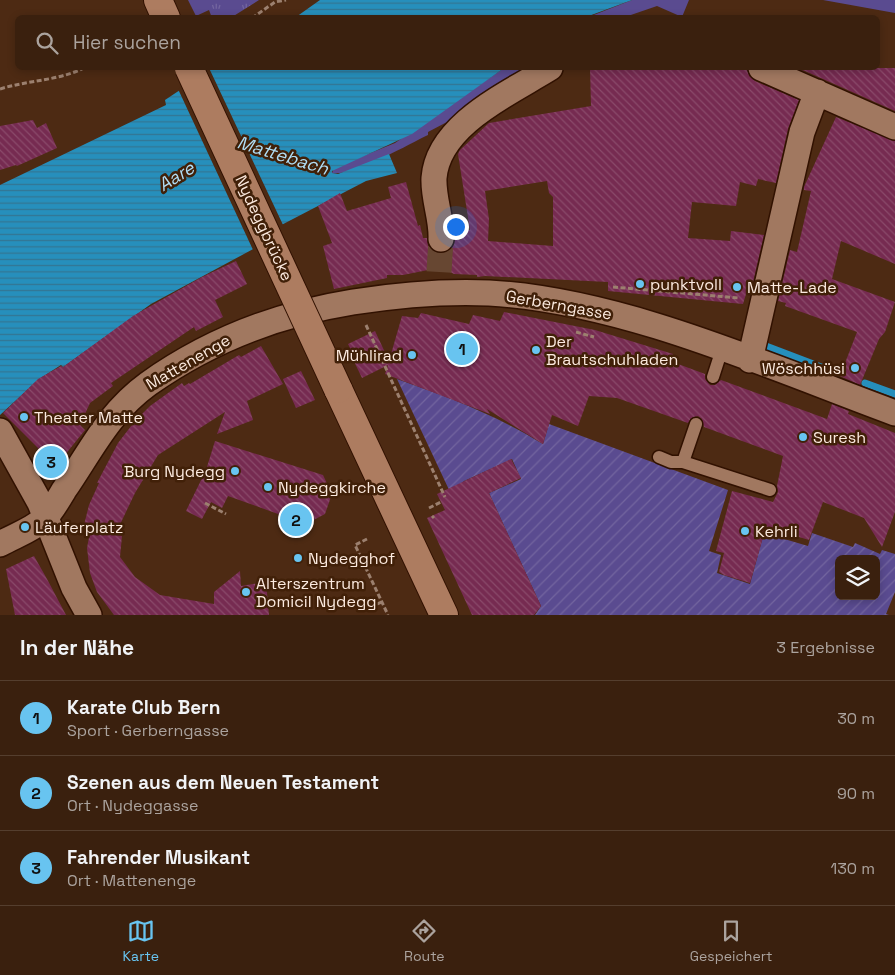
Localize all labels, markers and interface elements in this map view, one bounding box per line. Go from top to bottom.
search box [15,15,880,70]
icon: search [33,29,61,57]
text: Hier suchen [73,30,181,55]
water label: Mattebach [235,130,332,180]
water label: Aare [153,155,200,196]
street label: Nydeggbrücke [230,172,298,284]
your location [443,214,469,240]
place label: punktvoll [650,274,722,295]
place label: Matte-Lade [747,277,837,298]
marker: punktvoll [634,278,646,290]
marker: Matte-Lade [731,281,743,293]
street label: Gerberngasse [504,285,614,325]
street label: Mattenenge [142,329,234,395]
pin: 1 [446,330,478,368]
place label: Der Brautschuhladen [546,331,678,370]
marker: Der Brautschuhladen [530,344,542,356]
place label: Mühlirad [336,345,402,366]
marker: Mühlirad [406,349,418,361]
place label: Wöschhüsi [762,358,845,379]
marker: Wöschhüsi [849,362,861,374]
place label: Theater Matte [34,407,143,428]
marker: Theater Matte [18,411,30,423]
place label: Suresh [813,427,866,448]
marker: Suresh [797,431,809,443]
pin: 3 [35,443,67,481]
place label: Burg Nydegg [124,461,225,482]
marker: Burg Nydegg [229,465,241,477]
place label: Nydeggkirche [278,477,386,498]
marker: Nydeggkirche [262,481,274,493]
pin: 2 [280,501,312,539]
place label: Läuferplatz [35,517,123,538]
marker: Läuferplatz [19,521,31,533]
place label: Kehrli [755,521,798,542]
marker: Kehrli [739,525,751,537]
place label: Nydegghof [308,548,395,569]
marker: Nydegghof [292,552,304,564]
map controls [835,555,880,600]
button: layers [835,555,880,600]
place label: Alterszentrum Domicil Nydegg [256,573,376,612]
marker: Alterszentrum Domicil Nydegg [240,586,252,598]
text: In der Nähe [20,634,134,661]
text: 3 Ergebnisse [776,637,875,658]
text: Karate Club Bern [67,695,220,720]
text: 1 [32,708,40,729]
text: 30 m [837,708,875,729]
text: Sport · Gerberngasse [67,720,229,741]
text: Szenen aus dem Neuen Testament [67,770,379,795]
text: 2 [31,783,41,804]
text: 90 m [837,783,875,804]
text: Ort · Nydeggasse [67,795,199,816]
text: Fahrender Musikant [67,845,250,870]
text: 3 [31,858,41,879]
text: 130 m [831,858,875,879]
text: Ort · Mattenenge [67,870,196,891]
tab: Karte [123,917,159,965]
tab: Route [404,917,445,965]
tab: Gespeichert [690,917,772,965]

